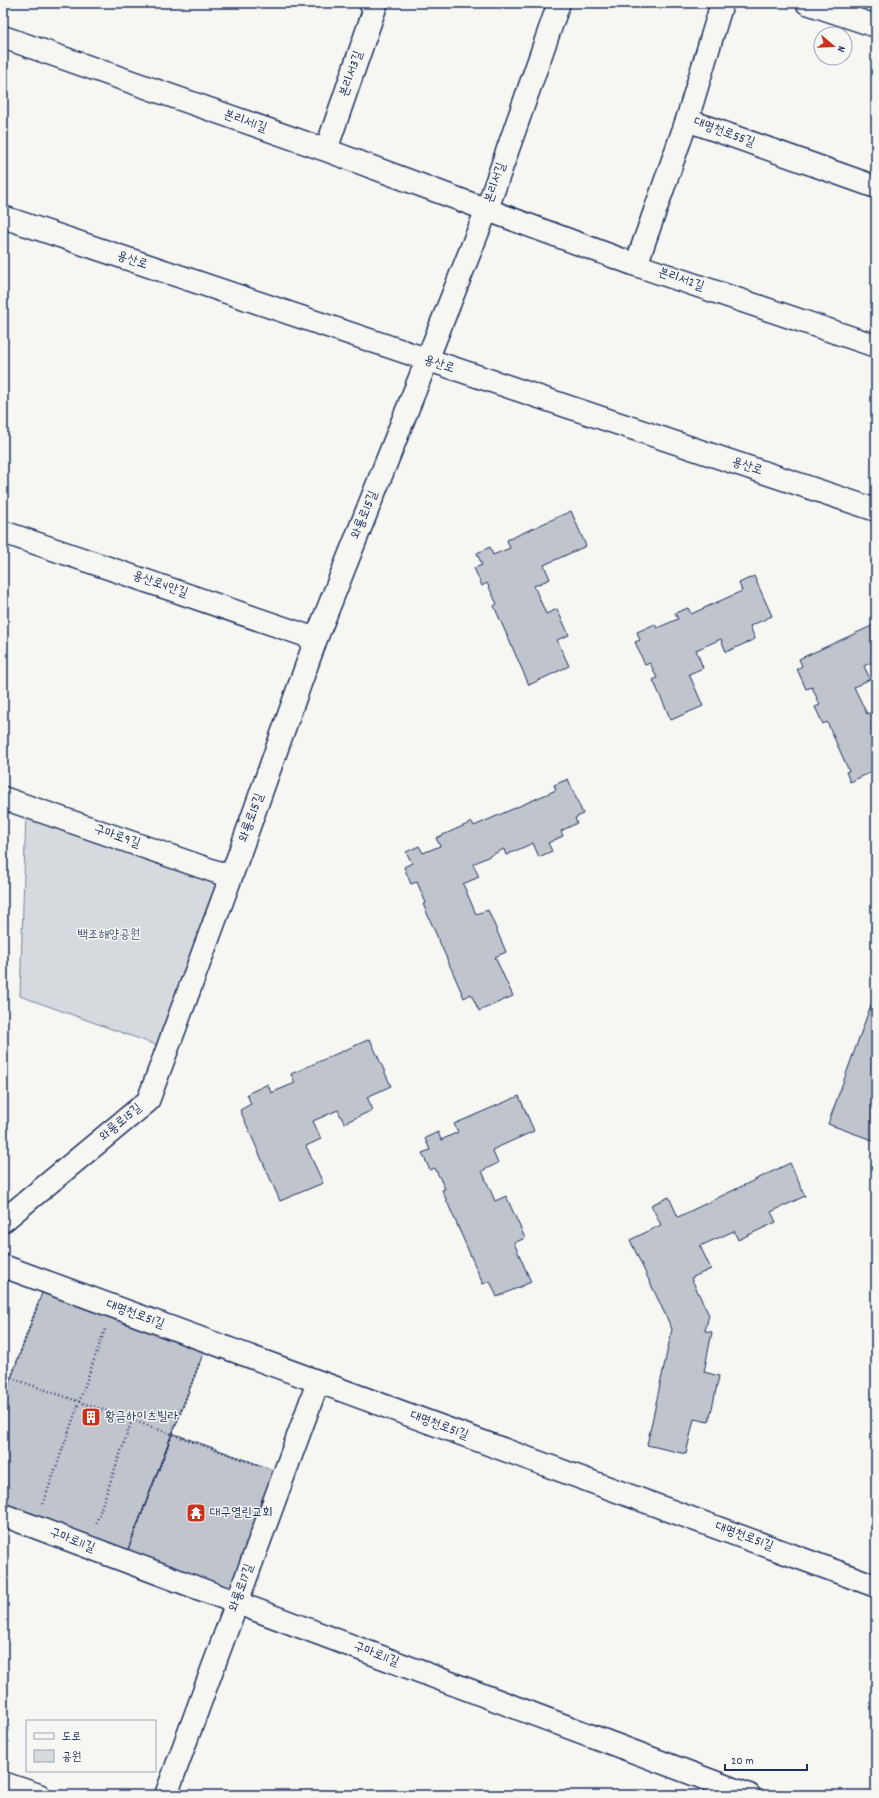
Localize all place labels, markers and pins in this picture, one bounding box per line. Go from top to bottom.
building icon: 황금하이츠빌라 [80,1406,102,1428]
place label: 황금하이츠빌라 [105,1408,179,1427]
temple icon: 대구열린교회 [185,1502,207,1524]
place label: 대구열린교회 [210,1504,273,1523]

